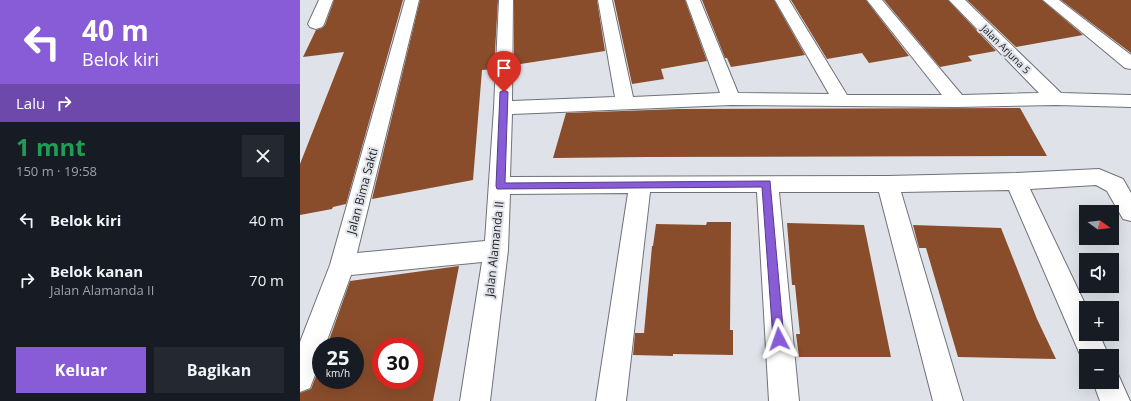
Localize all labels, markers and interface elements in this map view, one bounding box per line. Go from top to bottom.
text: 40 m [82,11,149,49]
icon: left [16,16,68,68]
street label: Jalan Arjuna 5 [978,21,1034,77]
text: Belok kiri [82,47,159,71]
pin [487,51,521,92]
icon: arrive [493,57,515,79]
icon: right [53,92,75,114]
text: Lalu [16,93,45,113]
text: 1 mnt [16,130,86,163]
button: close [242,135,284,177]
street label: Jalan Bima Sakti [342,146,382,237]
text: 150 m · 19:58 [16,162,97,180]
street label: Jalan Alamanda II [480,200,507,299]
north arrow [1079,205,1119,245]
map controls [1079,205,1119,389]
icon: left [16,209,38,231]
text: Belok kiri [50,210,121,230]
text: 40 m [249,210,284,230]
button: sound [1079,253,1119,293]
text: Belok kanan [50,261,143,281]
icon: right [16,269,38,291]
text: 70 m [249,270,284,290]
text: Jalan Alamanda II [50,281,154,299]
button: + [1079,301,1119,341]
position arrow [758,318,800,360]
speed limit sign: 30 [372,337,424,389]
text: 25 [327,344,349,371]
button: Keluar [16,347,146,393]
button: Bagikan [154,347,284,393]
button: − [1079,349,1119,389]
text: km/h [326,366,350,380]

